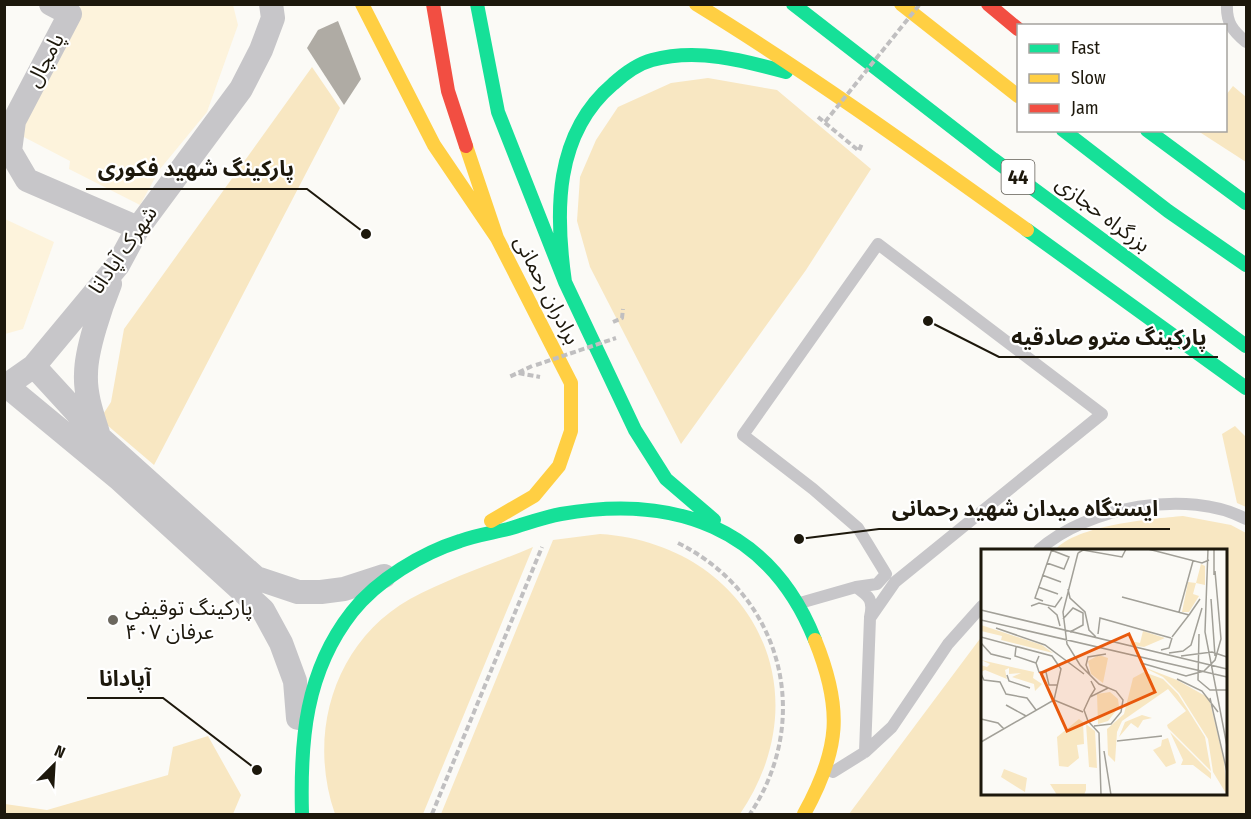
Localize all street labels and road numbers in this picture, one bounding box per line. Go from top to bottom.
street label: پامچال [20,29,70,92]
road number: 44 [1002,160,1034,194]
street label: بزرگراه حجازی [1051,170,1155,258]
street label: شهرک آپادانا [83,201,163,299]
street label: برادران رحمانی [509,231,585,349]

